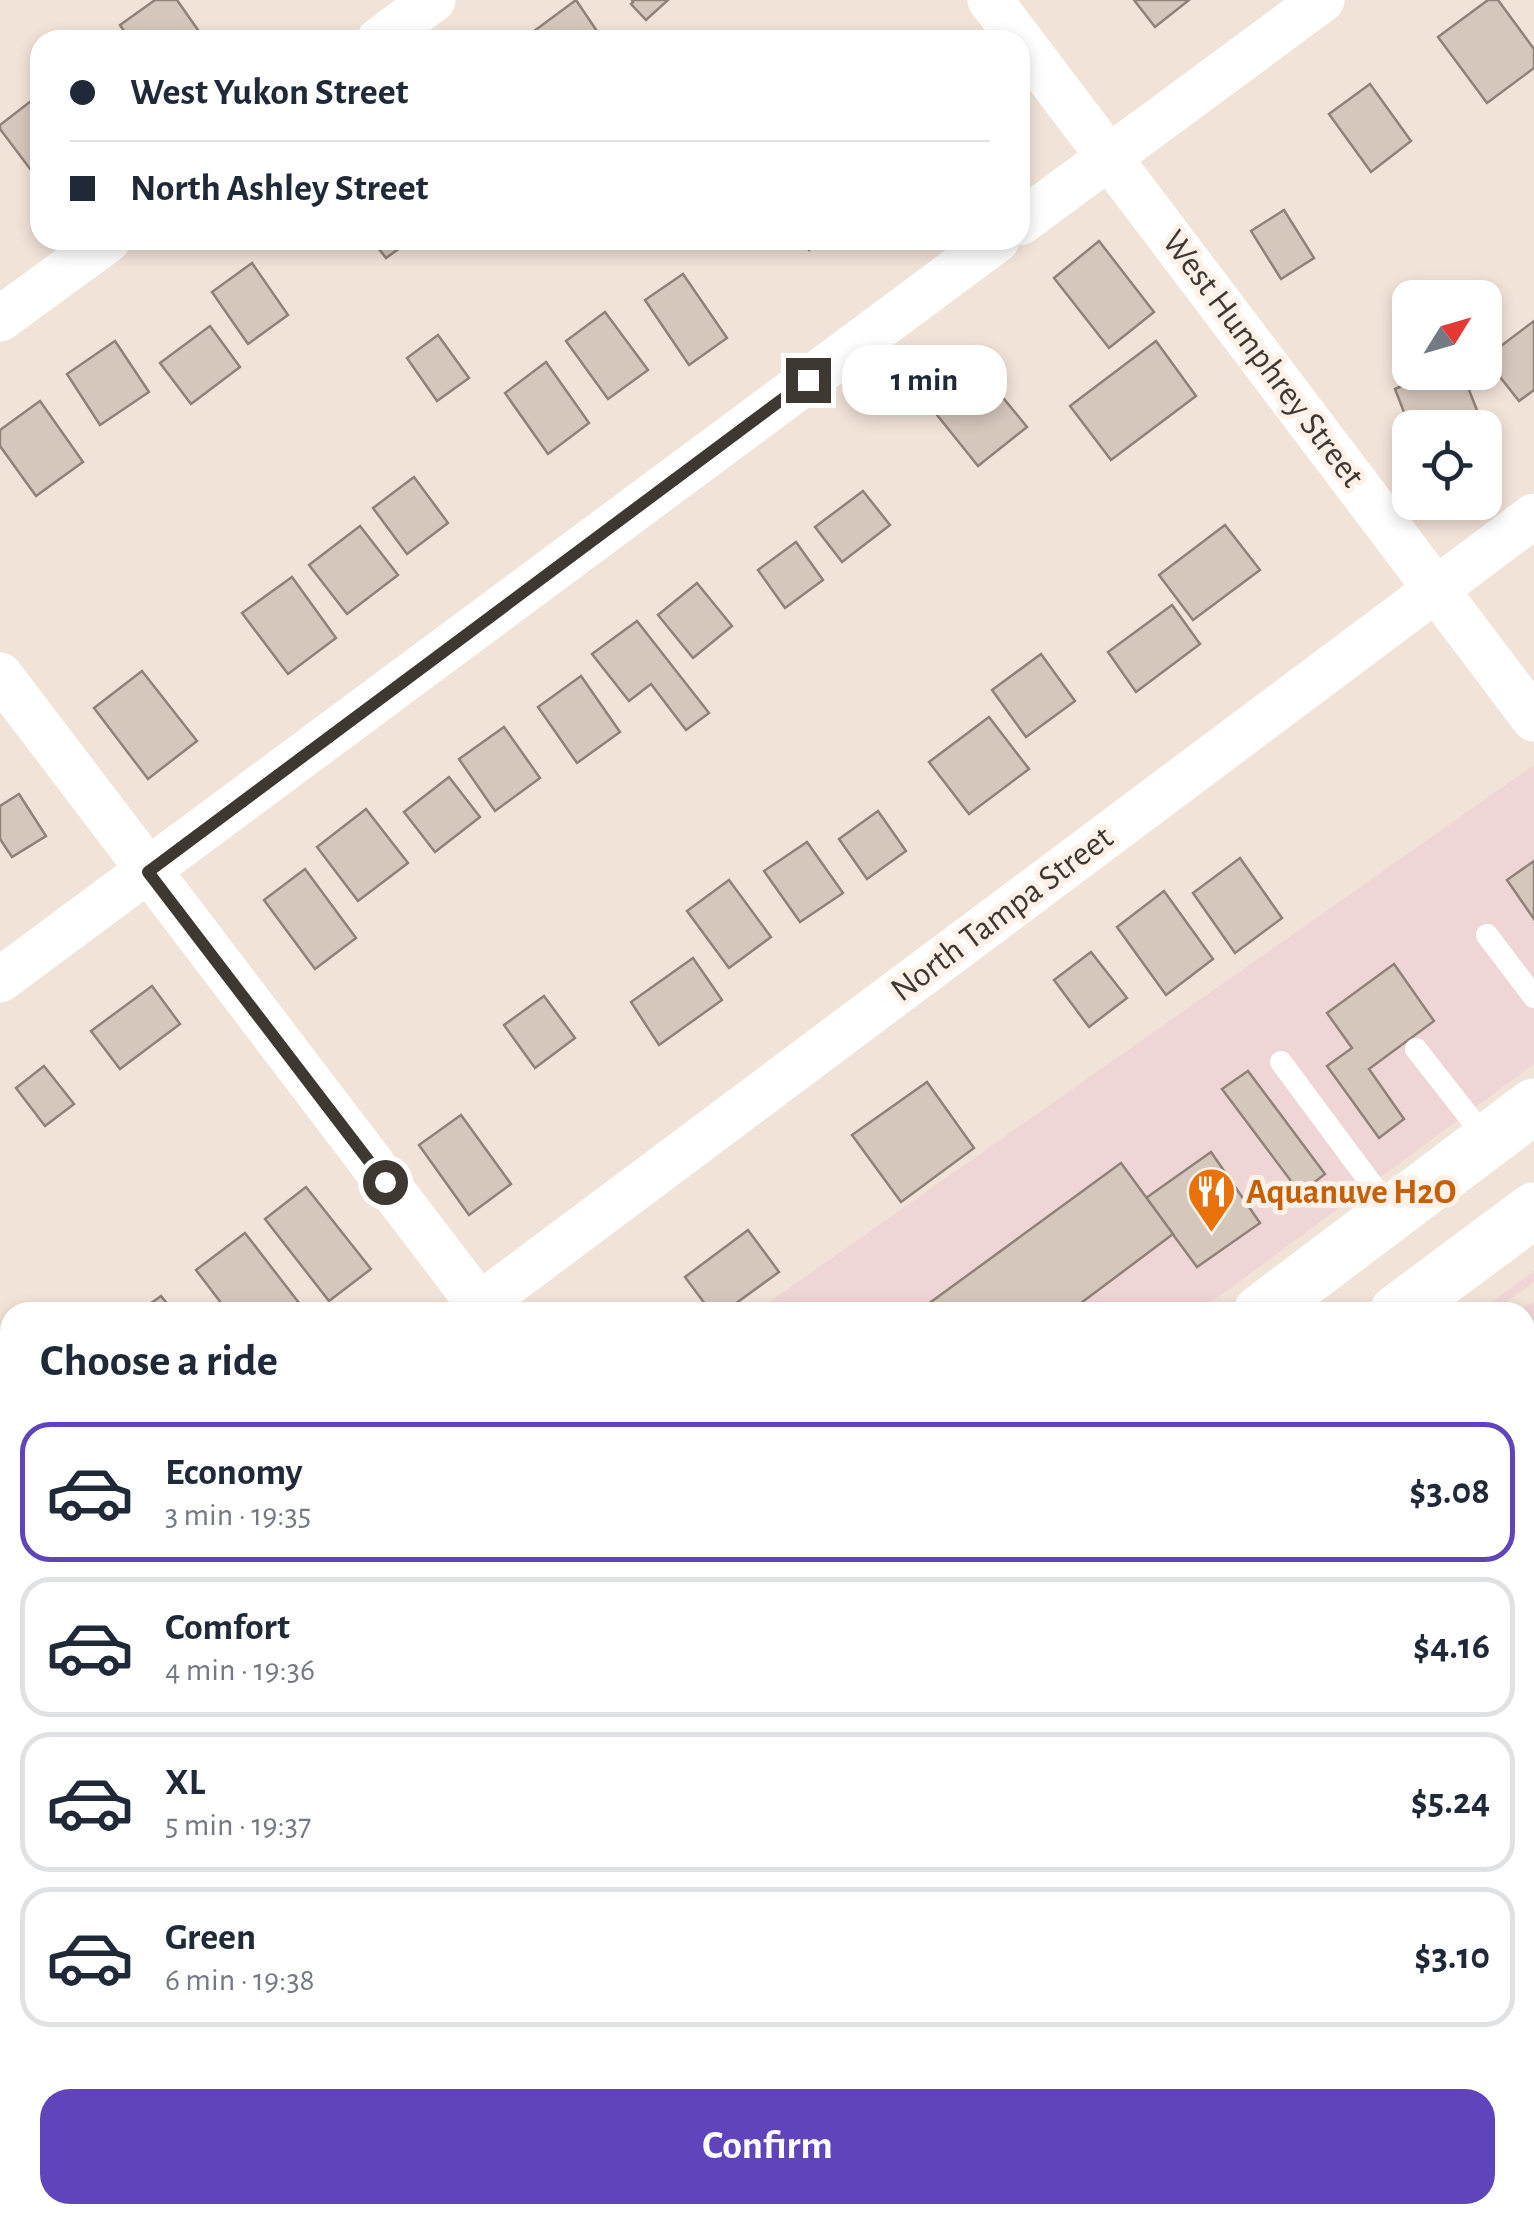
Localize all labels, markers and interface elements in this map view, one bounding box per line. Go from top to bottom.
text: West Yukon Street [130,74,408,112]
text: North Ashley Street [130,170,428,208]
street label: West Humphrey Street [1155,224,1371,494]
north arrow [1392,280,1502,390]
map controls [1392,280,1502,520]
callout: 1 min [843,345,1008,415]
route end [786,358,831,403]
text: 1 min [891,364,958,396]
button: locate [1392,410,1502,520]
street label: North Tampa Street [885,820,1119,1008]
route start [363,1160,408,1205]
restaurant icon: Aquanuve H2O [1185,1166,1237,1234]
place label: Aquanuve H2O [1246,1175,1456,1210]
text: Choose a ride [40,1339,278,1384]
icon: car [45,1447,135,1537]
text: Economy [165,1454,303,1492]
text: $3.08 [1409,1473,1490,1511]
text: 3 min · 19:35 [165,1499,311,1531]
icon: car [45,1602,135,1692]
text: Comfort [165,1609,290,1647]
text: $4.16 [1413,1628,1490,1666]
text: 4 min · 19:36 [165,1654,315,1686]
icon: car [45,1757,135,1847]
text: XL [165,1764,205,1802]
text: $5.24 [1411,1783,1490,1821]
text: 5 min · 19:37 [165,1809,311,1841]
icon: car [45,1912,135,2002]
text: Green [165,1919,256,1957]
text: $3.10 [1414,1938,1490,1976]
text: 6 min · 19:38 [165,1964,315,1996]
button: Confirm [40,2089,1495,2204]

